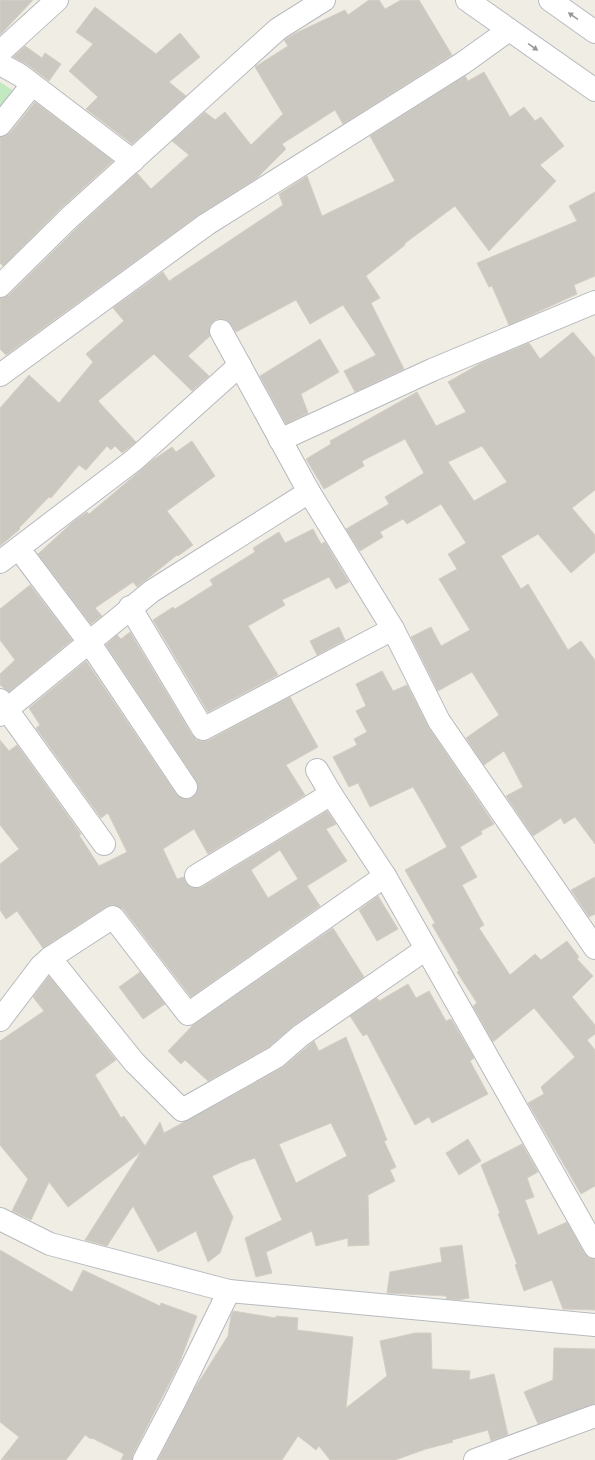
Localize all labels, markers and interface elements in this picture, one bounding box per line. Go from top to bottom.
one-way arrow [567,12,578,20]
one-way arrow [528,43,539,51]

